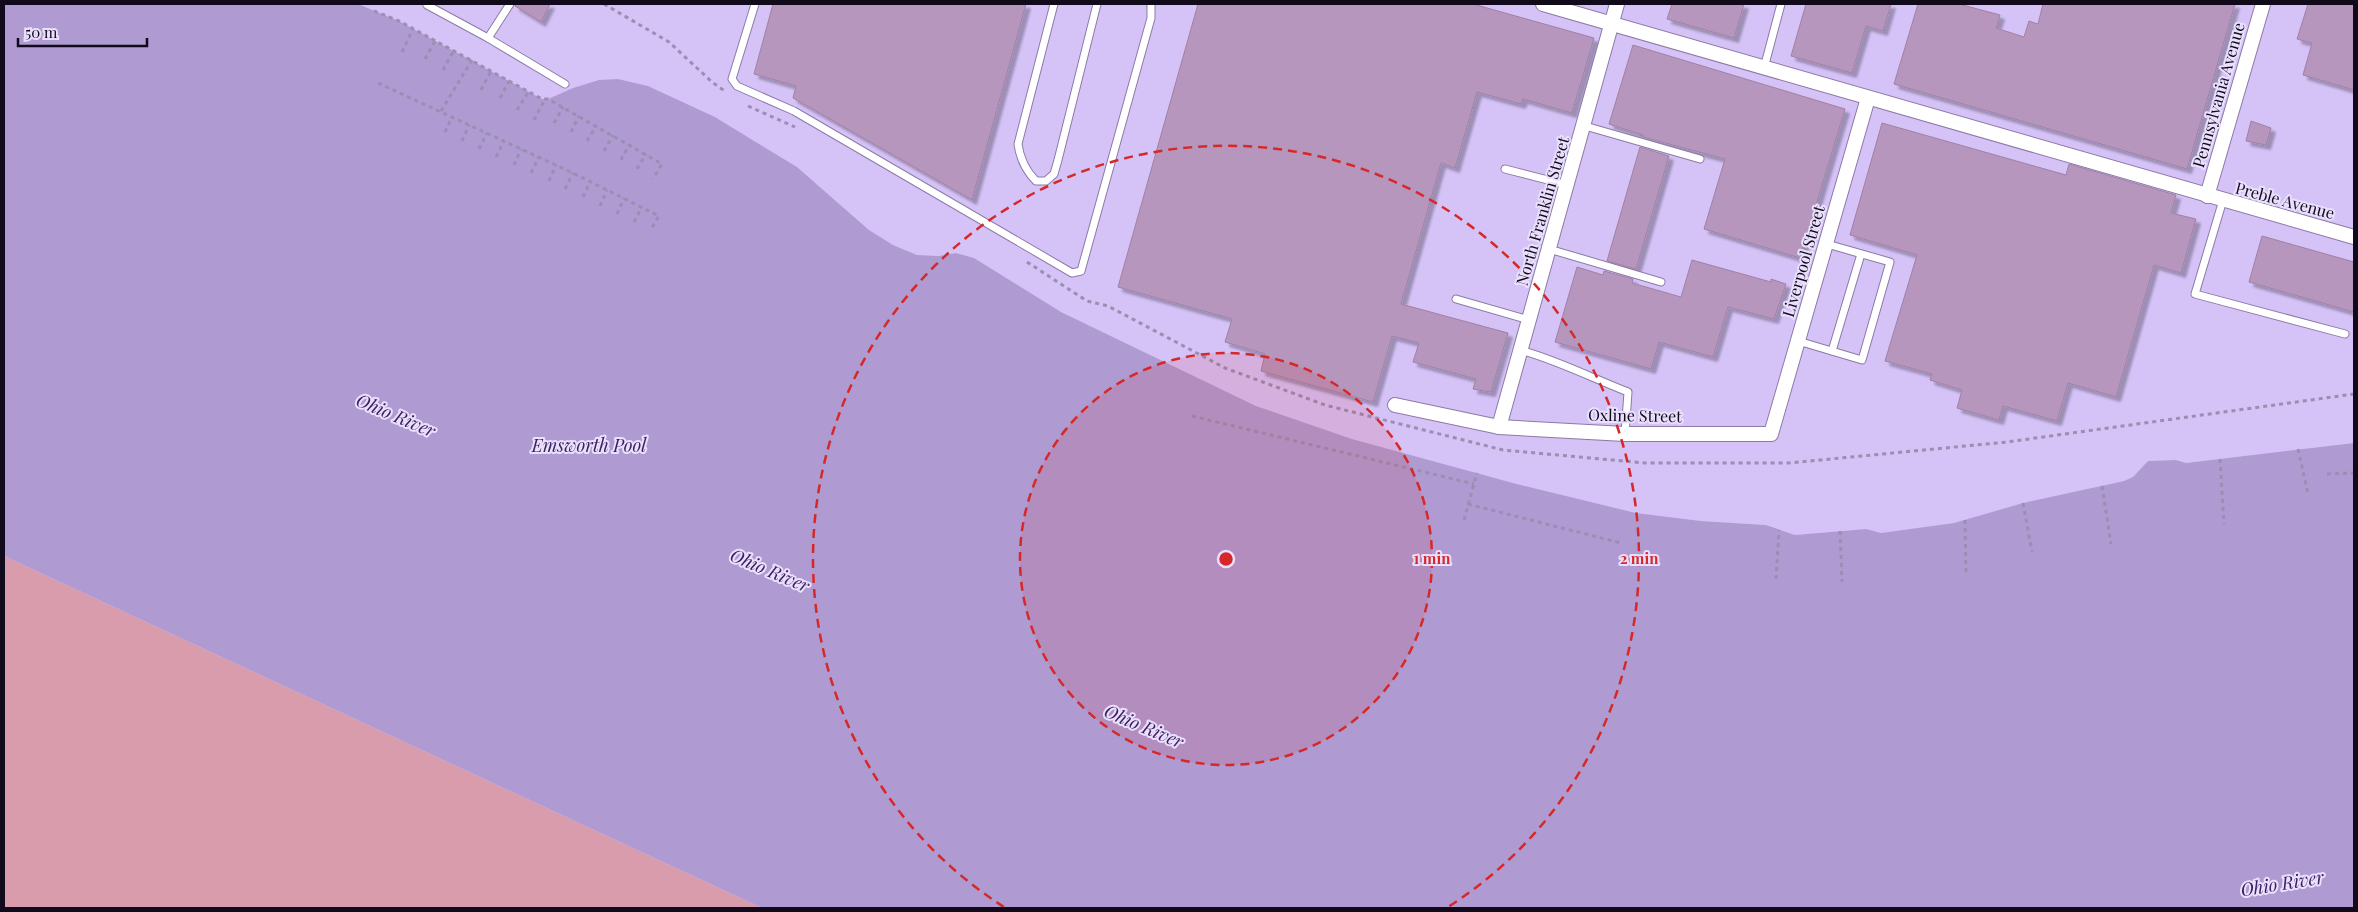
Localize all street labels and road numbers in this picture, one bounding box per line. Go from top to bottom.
street label: Pennsylvania Avenue [2187,20,2249,170]
street label: North Franklin Street [1511,134,1573,288]
street label: Preble Avenue [2233,177,2337,223]
street label: Liverpool Street [1777,202,1829,319]
street label: Oxline Street [1588,404,1682,426]

